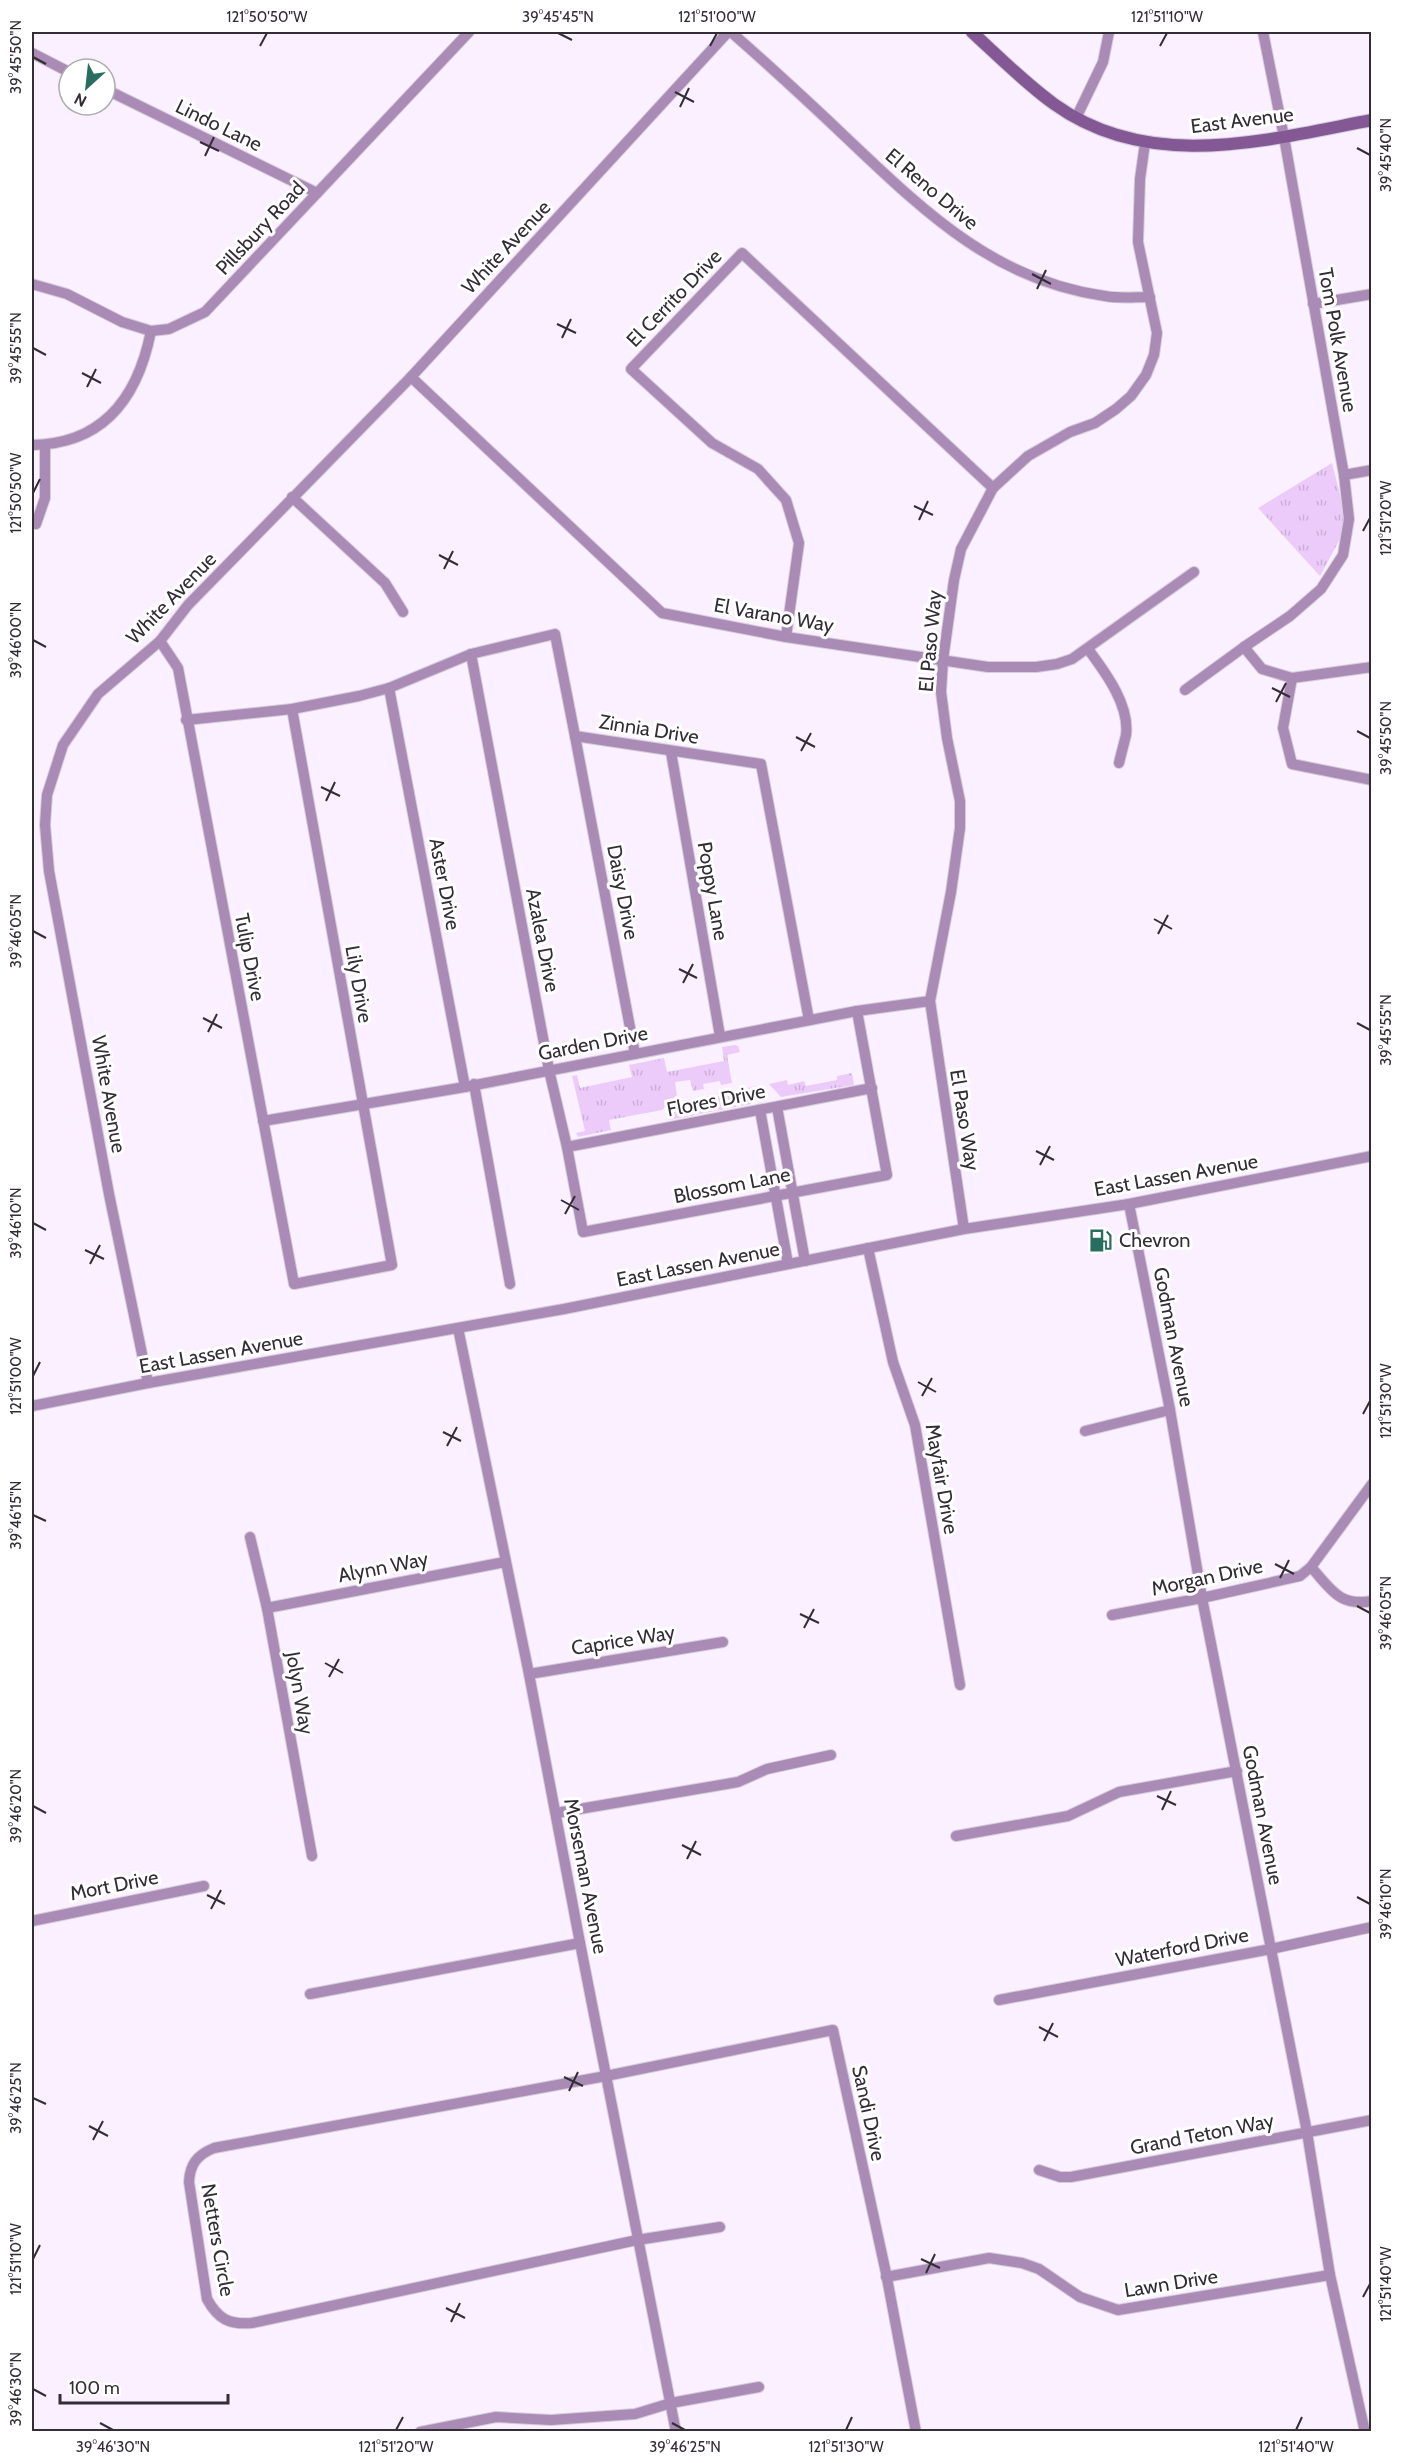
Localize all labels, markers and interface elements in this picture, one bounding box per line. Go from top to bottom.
text: 121°50'50"W [227,8,308,26]
text: 39°45'45"N [522,8,594,26]
text: 121°51'00"W [678,8,757,26]
text: 121°51'10"W [1131,8,1204,26]
text: 39°45'50"N [7,20,25,94]
north arrow [57,57,117,117]
text: N [71,89,90,111]
street label: Lindo Lane [172,94,266,156]
street label: East Avenue [1189,102,1295,138]
text: 39°45'40"N [1377,118,1395,192]
street label: El Reno Drive [881,143,983,235]
street label: Pillsbury Road [211,176,309,280]
street label: White Avenue [457,195,555,299]
street label: El Cerrito Drive [621,244,727,352]
street label: Tom Polk Avenue [1314,266,1362,414]
text: 39°45'55"N [7,312,25,384]
text: 121°50'50"W [7,452,25,533]
text: 121°51'20"W [1377,480,1395,555]
street label: White Avenue [121,547,221,649]
street label: El Paso Way [914,589,946,693]
street label: El Varano Way [712,593,836,637]
text: 39°46'00"N [7,602,25,678]
text: 39°45'50"N [1377,701,1395,775]
street label: Zinnia Drive [597,709,701,749]
street label: Aster Drive [424,836,466,932]
street label: Poppy Lane [693,840,733,942]
street label: Daisy Drive [602,843,644,941]
street label: Azalea Drive [521,886,565,994]
text: 39°46'05"N [7,894,25,968]
street label: Tulip Drive [230,911,270,1003]
street label: Lily Drive [340,943,378,1025]
text: 39°45'55"N [1377,994,1395,1066]
street label: Garden Drive [536,1021,650,1065]
street label: White Avenue [87,1033,131,1155]
street label: El Paso Way [945,1068,985,1172]
street label: Flores Drive [665,1079,767,1121]
street label: East Lassen Avenue [1092,1149,1260,1201]
street label: Blossom Lane [672,1162,792,1208]
text: 39°46'10"N [7,1187,25,1259]
fuel station icon: Chevron [1088,1227,1114,1253]
place label: Chevron [1119,1228,1190,1252]
street label: East Lassen Avenue [614,1236,782,1292]
street label: Godman Avenue [1149,1265,1199,1409]
street label: East Lassen Avenue [137,1326,305,1378]
text: 121°51'00"W [7,1336,25,1415]
text: 121°51'30"W [1377,1363,1395,1439]
street label: Mayfair Drive [921,1422,963,1536]
text: 39°46'15"N [7,1481,25,1549]
street label: Alynn Way [336,1547,430,1587]
street label: Morgan Drive [1149,1553,1265,1601]
text: 39°46'05"N [1377,1576,1395,1650]
street label: Caprice Way [569,1620,677,1660]
street label: Jolyn Way [281,1649,319,1736]
street label: Godman Avenue [1238,1743,1288,1887]
text: 39°46'20"N [7,1769,25,1843]
street label: Morseman Avenue [559,1796,613,1956]
street label: Mort Drive [68,1865,160,1905]
text: 39°46'10"N [1377,1868,1395,1940]
street label: Waterford Drive [1114,1922,1250,1972]
text: 39°46'25"N [7,2062,25,2134]
street label: Sandi Drive [847,2063,891,2163]
street label: Grand Teton Way [1128,2108,1276,2160]
street label: Netters Circle [196,2182,240,2298]
text: 121°51'10"W [7,2222,25,2295]
text: 121°51'40"W [1377,2245,1395,2322]
street label: Lawn Drive [1123,2264,1219,2302]
text: 39°46'30"N [7,2352,25,2426]
scale bar [60,2367,228,2405]
text: 100 m [69,2377,120,2399]
text: 39°46'30"N [76,2438,150,2456]
text: 121°51'20"W [359,2438,434,2456]
text: 39°46'25"N [649,2438,721,2456]
text: 121°51'30"W [808,2438,884,2456]
text: 121°51'40"W [1258,2438,1335,2456]

